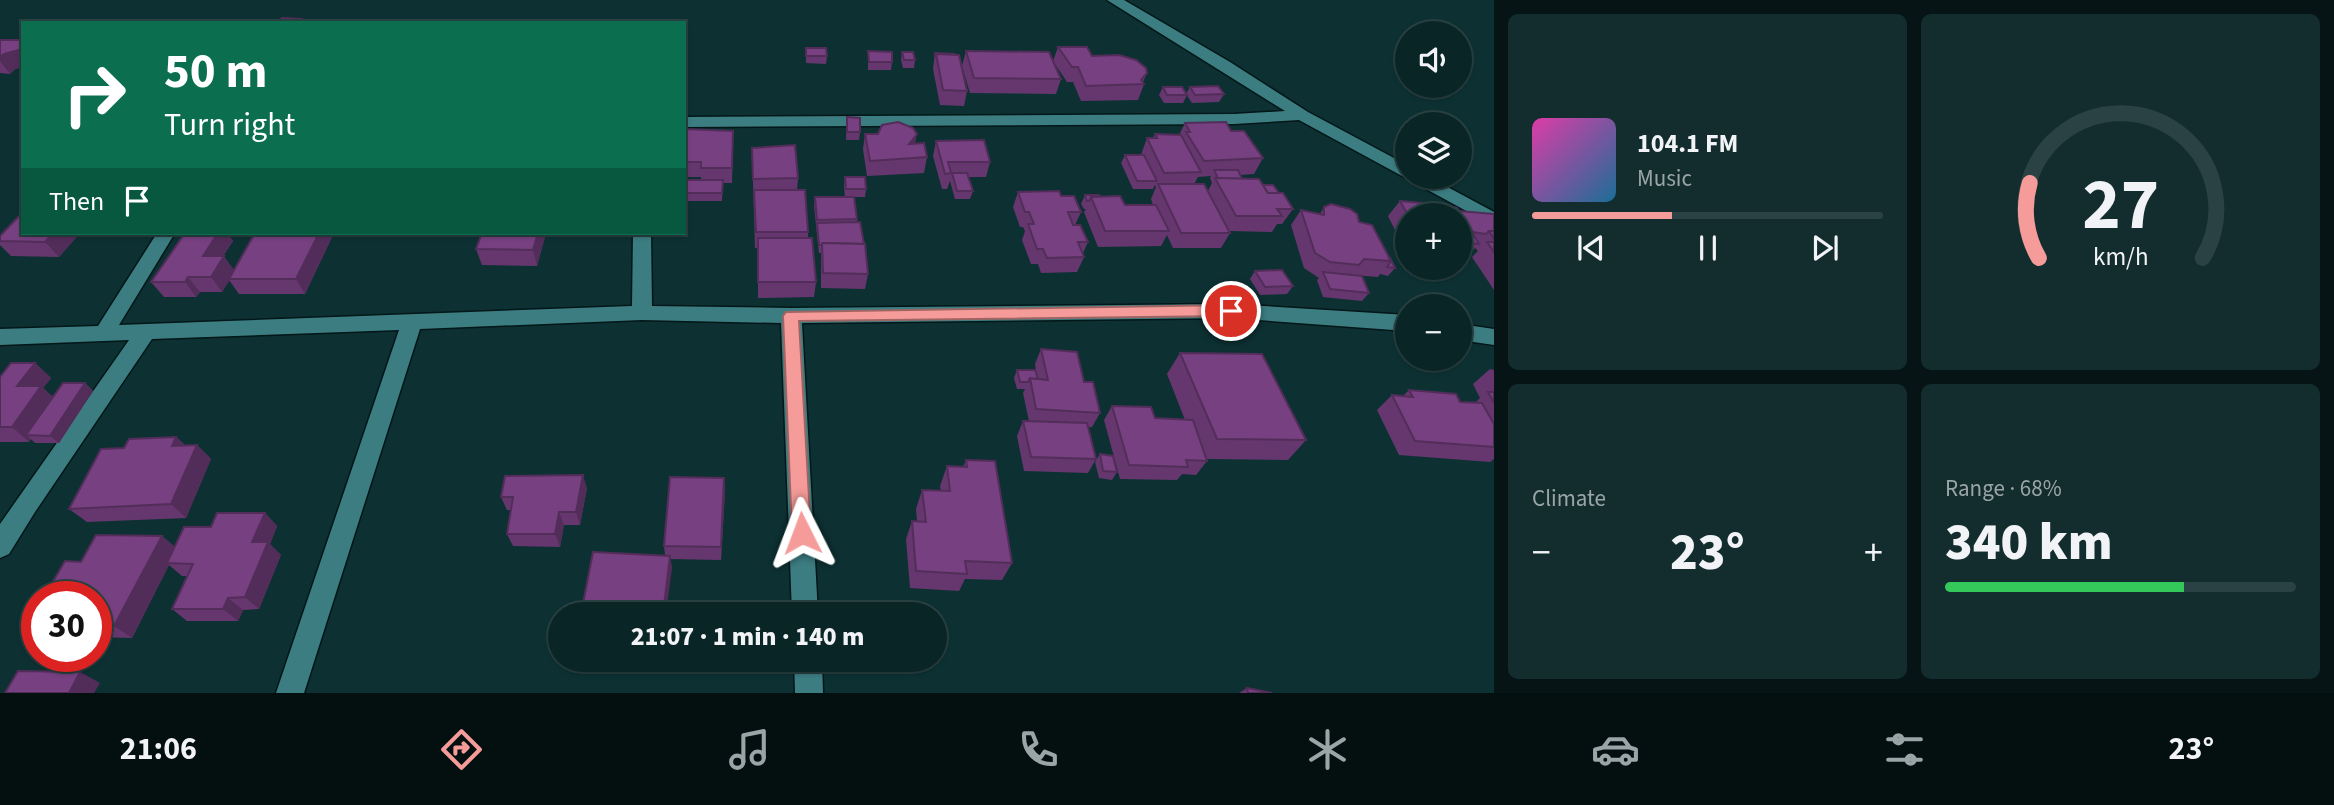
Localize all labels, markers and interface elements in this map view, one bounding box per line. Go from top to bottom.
map controls [1395,21,1472,371]
button: sound [1395,21,1472,98]
text: 50 m [164,37,268,107]
icon: right [49,49,140,140]
text: Turn right [164,102,295,148]
button: layers [1395,112,1472,189]
text: 104.1 FM [1637,125,1738,162]
text: 27 [2082,154,2159,258]
text: Music [1637,162,1692,195]
icon: arrive [118,182,156,220]
text: Then [49,183,104,220]
button: + [1395,203,1472,280]
icon: previous [1572,229,1610,267]
icon: pause [1689,229,1727,267]
icon: next [1806,229,1844,267]
text: km/h [2093,239,2148,275]
pin [1201,281,1261,341]
icon: arrive [1212,292,1250,330]
button: − [1395,294,1472,371]
text: Range · 68% [1945,472,2062,505]
text: Climate [1532,482,1606,515]
position arrow [765,496,839,570]
text: 340 km [1945,506,2113,580]
text: 23° [1670,516,1745,590]
text: − [1532,526,1551,580]
text: + [1864,526,1883,580]
speed limit sign: 30 [21,581,112,672]
text: 21:07 · 1 min · 140 m [631,618,864,655]
icon: directions [437,725,486,774]
icon: music [725,725,774,774]
icon: phone [1014,725,1063,774]
icon: climate [1303,725,1352,774]
icon: car [1591,725,1640,774]
icon: filters [1880,725,1929,774]
text: 21:06 [120,726,197,772]
text: 23° [2169,726,2214,772]

